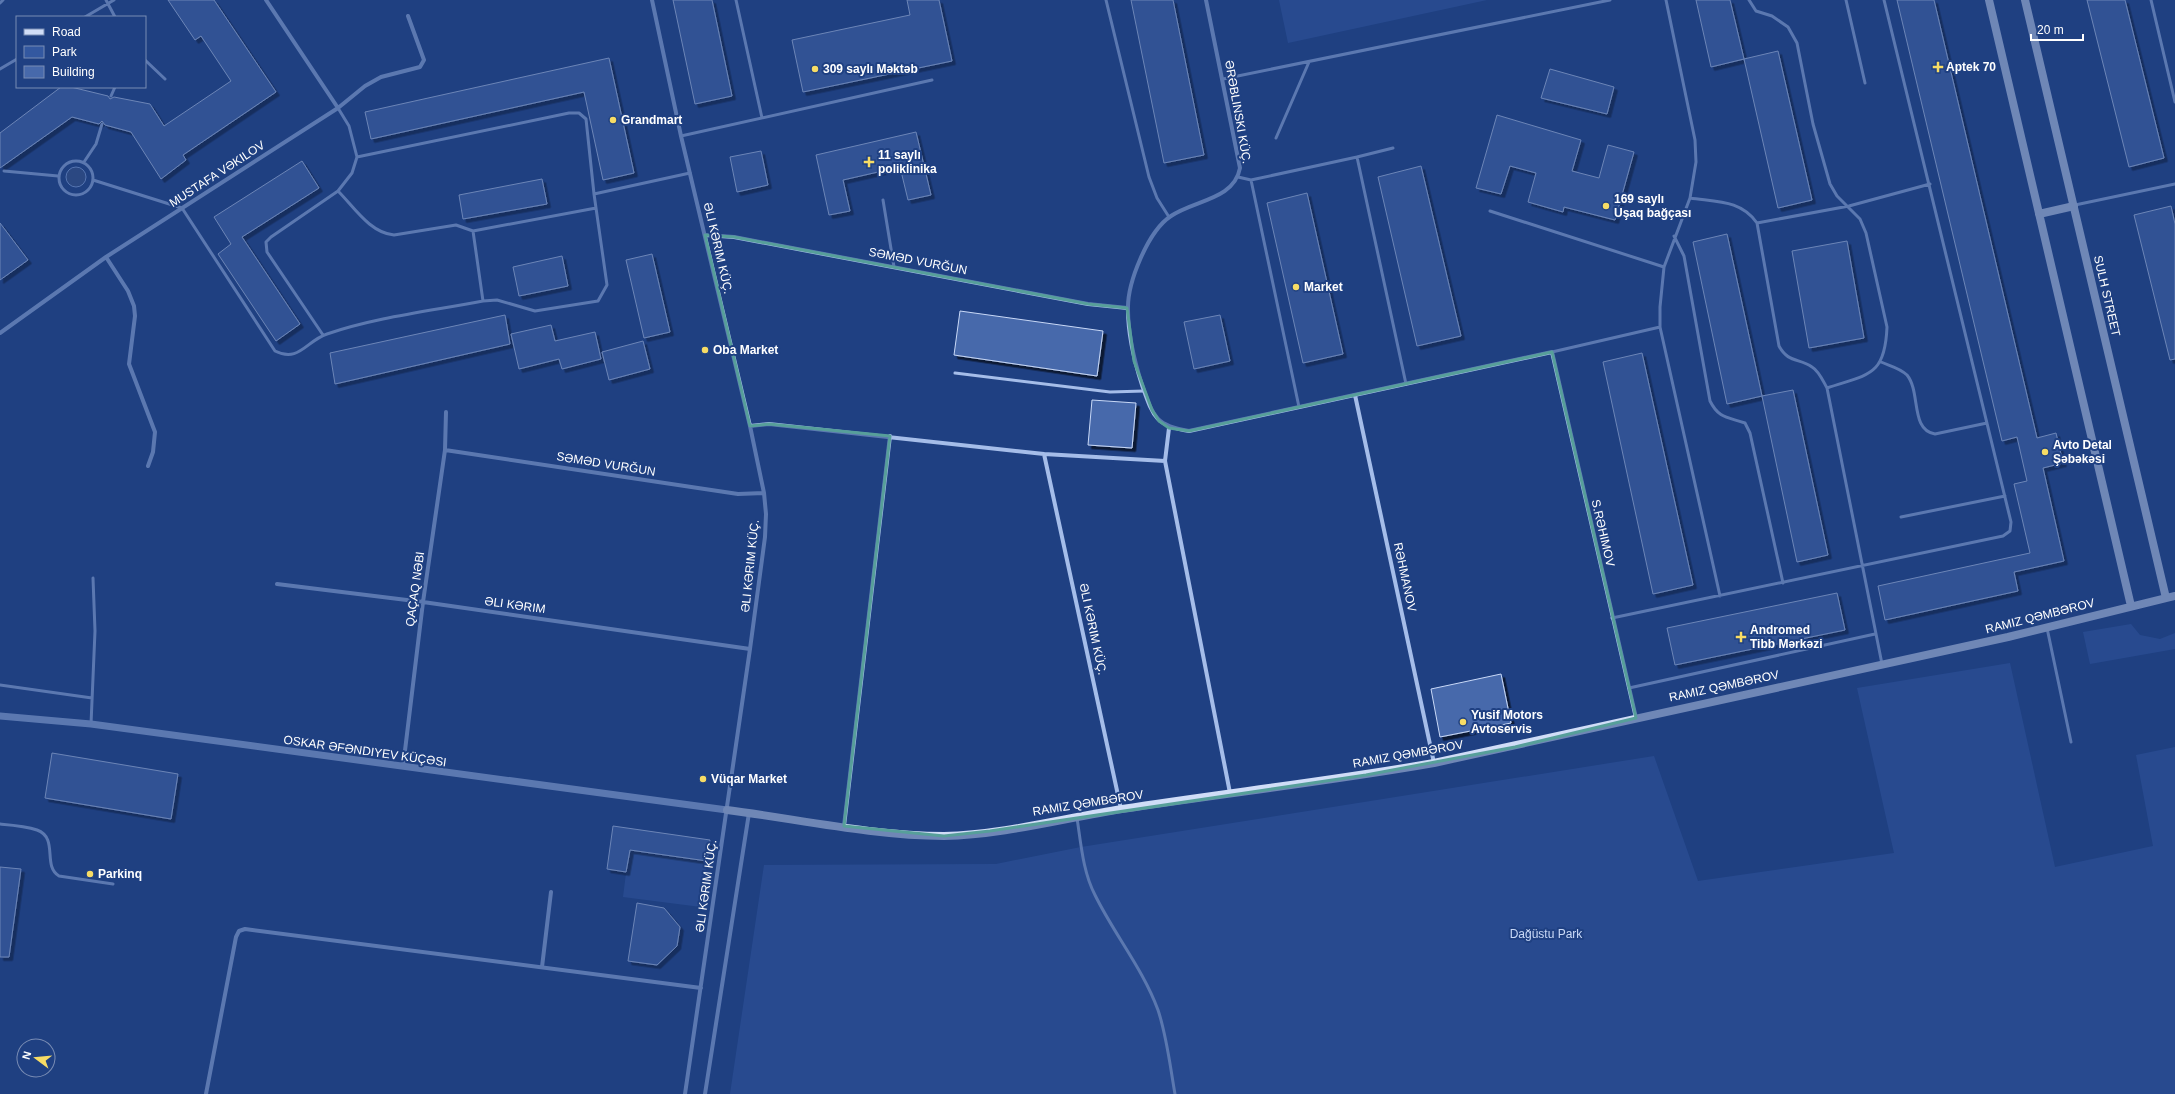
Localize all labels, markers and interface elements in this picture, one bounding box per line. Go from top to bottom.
legend [16,16,146,88]
scale bar [2031,16,2083,42]
text: 20 m [2037,23,2064,37]
text: Road [52,25,81,39]
text: Park [52,45,78,59]
street label: ƏRƏBLINSKI KÜÇ. [1222,59,1254,165]
place label: Aptek 70 [1946,60,1996,74]
place label: 309 saylı Məktəb [823,62,918,76]
marker: Aptek 70 [1933,62,1943,72]
marker: 309 saylı Məktəb [810,64,820,74]
text: Building [52,65,95,79]
place label: Grandmart [621,113,682,127]
marker: Grandmart [608,115,618,125]
street label: MUSTAFA VƏKILOV [167,138,267,210]
place label: 11 saylı poliklinika [878,148,937,176]
marker: 11 saylı poliklinika [863,156,875,168]
place label: 169 saylı Uşaq bağçası [1614,192,1691,220]
street label: ƏLI KƏRIM KÜÇ. [701,201,735,295]
marker: 169 saylı Uşaq bağçası [1601,201,1611,211]
street label: SƏMƏD VURĞUN [868,244,969,277]
street label: SULH STREET [2091,254,2123,339]
place label: Market [1304,280,1343,294]
marker: Market [1291,282,1301,292]
place label: Oba Market [713,343,778,357]
marker: Oba Market [700,345,710,355]
place label: Avto Detal Şəbəkəsi [2053,438,2112,466]
marker: Avto Detal Şəbəkəsi [2040,447,2050,457]
street label: SƏMƏD VURĞUN [555,448,657,479]
street label: S.RƏHIMOV [1588,498,1618,568]
street label: ƏLI KƏRIM KÜÇ. [738,519,762,613]
street label: RƏHMANOV [1391,541,1419,613]
street label: QAÇAQ NƏBI [403,551,427,627]
street label: ƏLI KƏRIM KÜÇ. [1076,582,1110,676]
street label: ƏLI KƏRIM [484,594,546,616]
street label: RAMIZ QƏMBƏROV [1984,596,2096,636]
place label: Andromed Tibb Mərkəzi [1750,623,1822,651]
marker: Andromed Tibb Mərkəzi [1735,631,1747,643]
street label: RAMIZ QƏMBƏROV [1668,668,1780,704]
place label: Yusif Motors Avtoservis [1471,708,1543,736]
marker: Yusif Motors Avtoservis [1458,717,1468,727]
street label: OSKAR ƏFƏNDIYEV KÜÇƏSI [283,733,447,769]
street label: RAMIZ QƏMBƏROV [1352,737,1464,771]
place label: Vüqar Market [711,772,787,786]
marker: Vüqar Market [698,774,708,784]
street label: RAMIZ QƏMBƏROV [1032,787,1144,819]
street label: ƏLI KƏRIM KÜÇ. [693,839,719,933]
place label: Parkinq [98,867,142,881]
marker: Parkinq [85,869,95,879]
park label: Dağüstu Park [1510,927,1583,941]
north arrow [16,1038,56,1078]
text: N [20,1050,33,1061]

